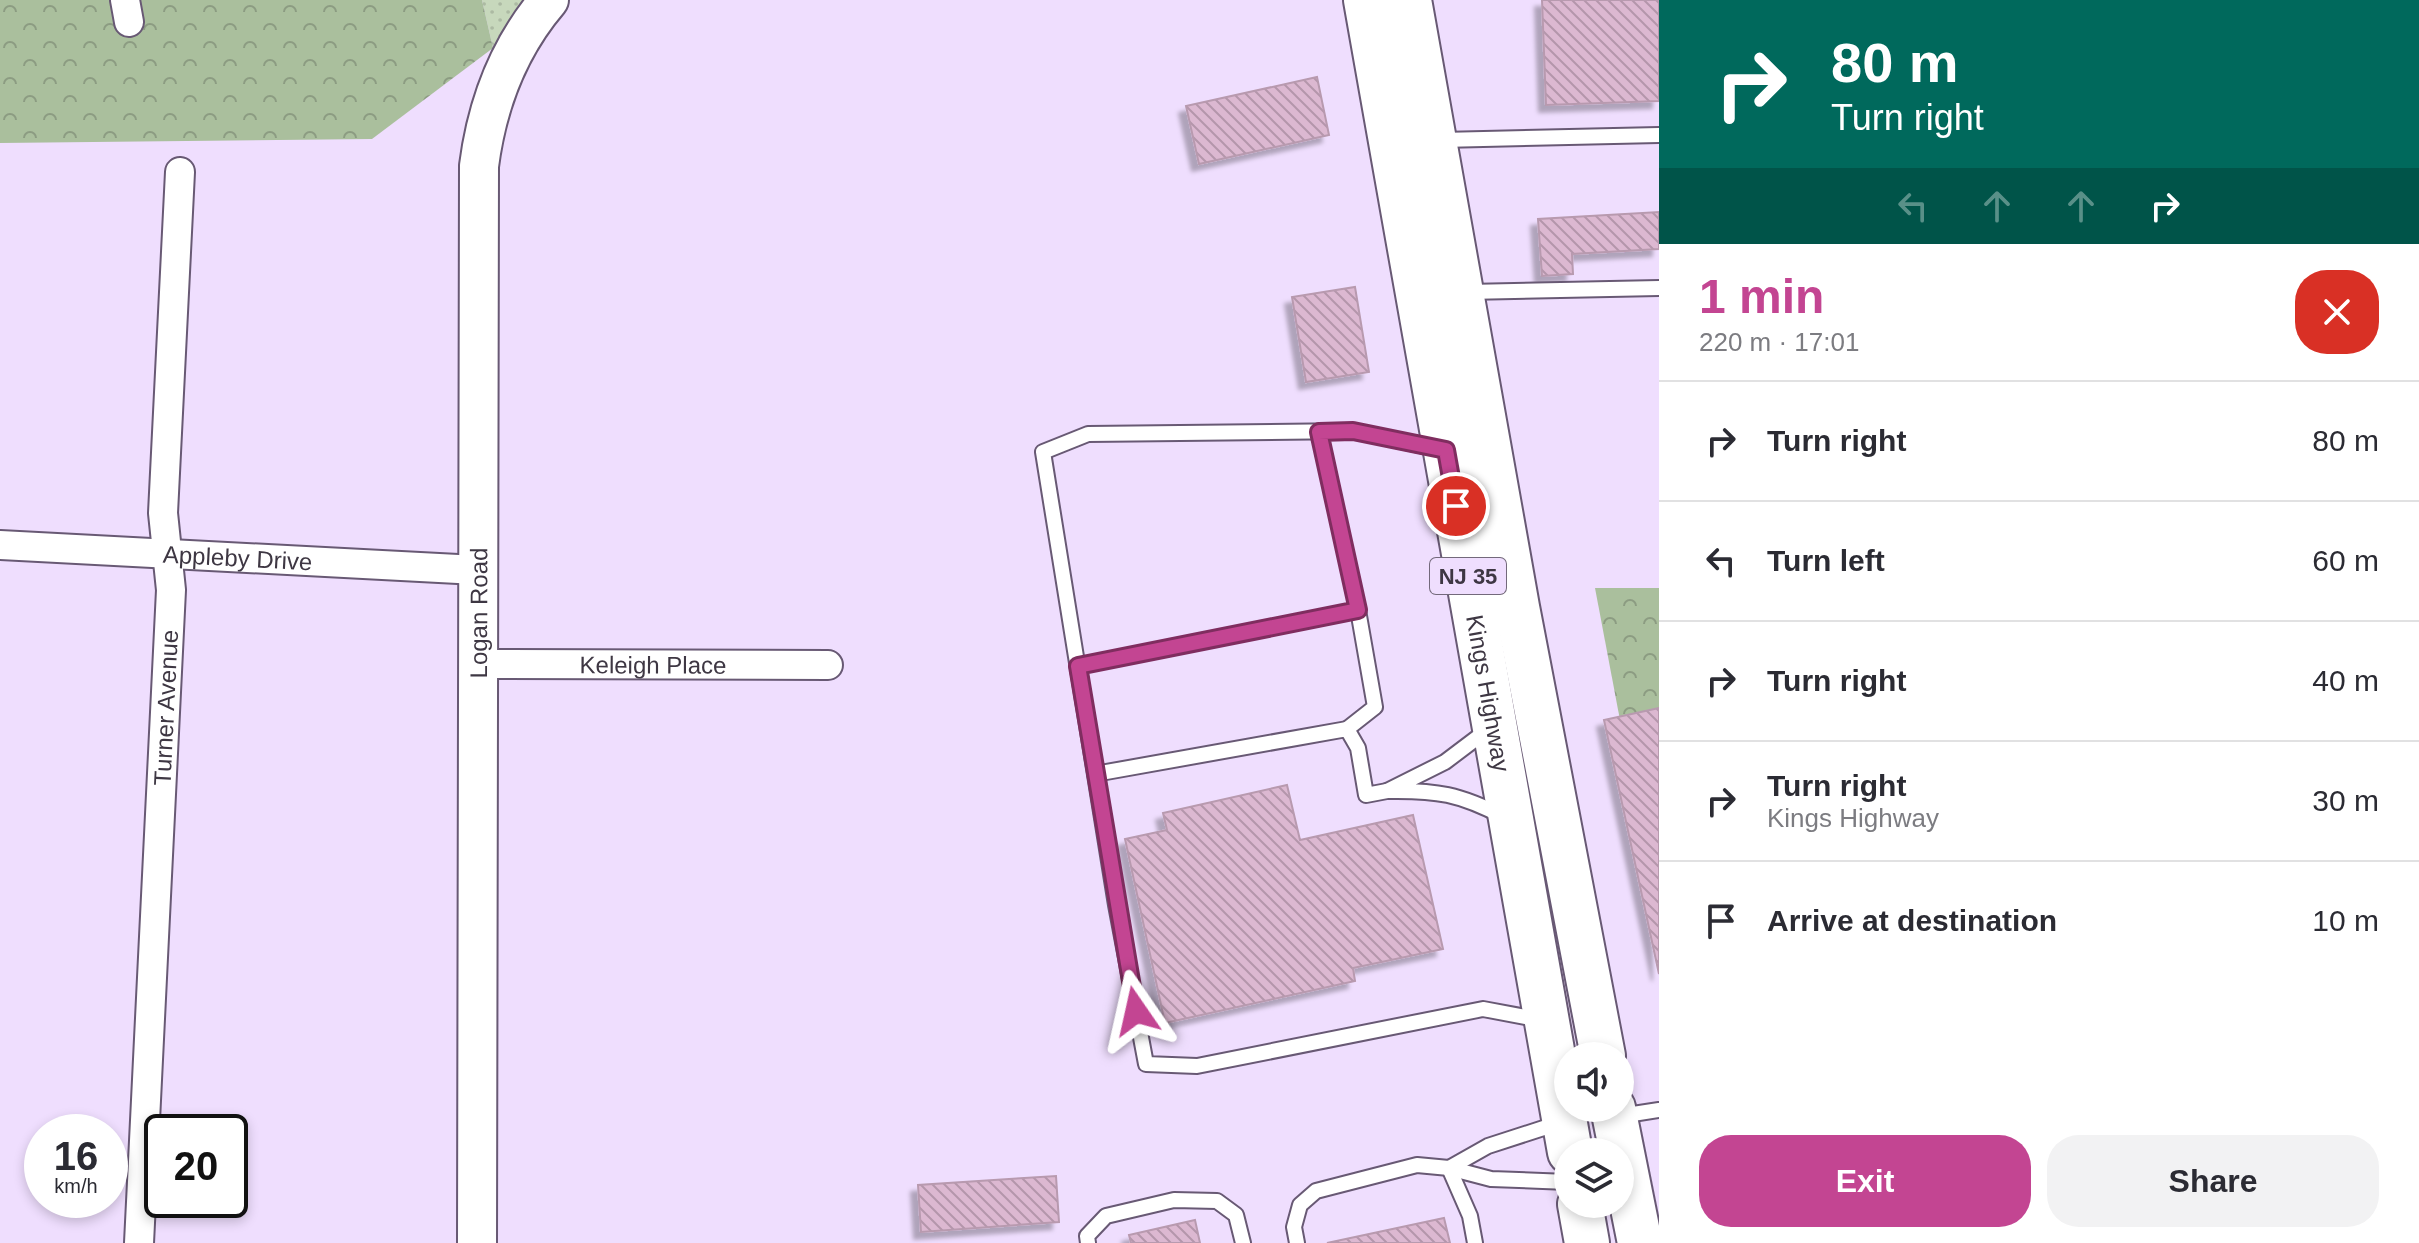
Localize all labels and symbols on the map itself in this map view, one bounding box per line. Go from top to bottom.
pin [1422,472,1490,540]
street label: Appleby Drive [162,540,313,575]
street label: Logan Road [465,548,492,678]
road number: NJ 35 [1430,558,1506,594]
street label: Kings Highway [1462,613,1516,774]
street label: Turner Avenue [148,629,183,786]
street label: Keleigh Place [580,651,726,678]
position arrow [1094,969,1178,1053]
speed limit sign: 20 [144,1114,248,1218]

